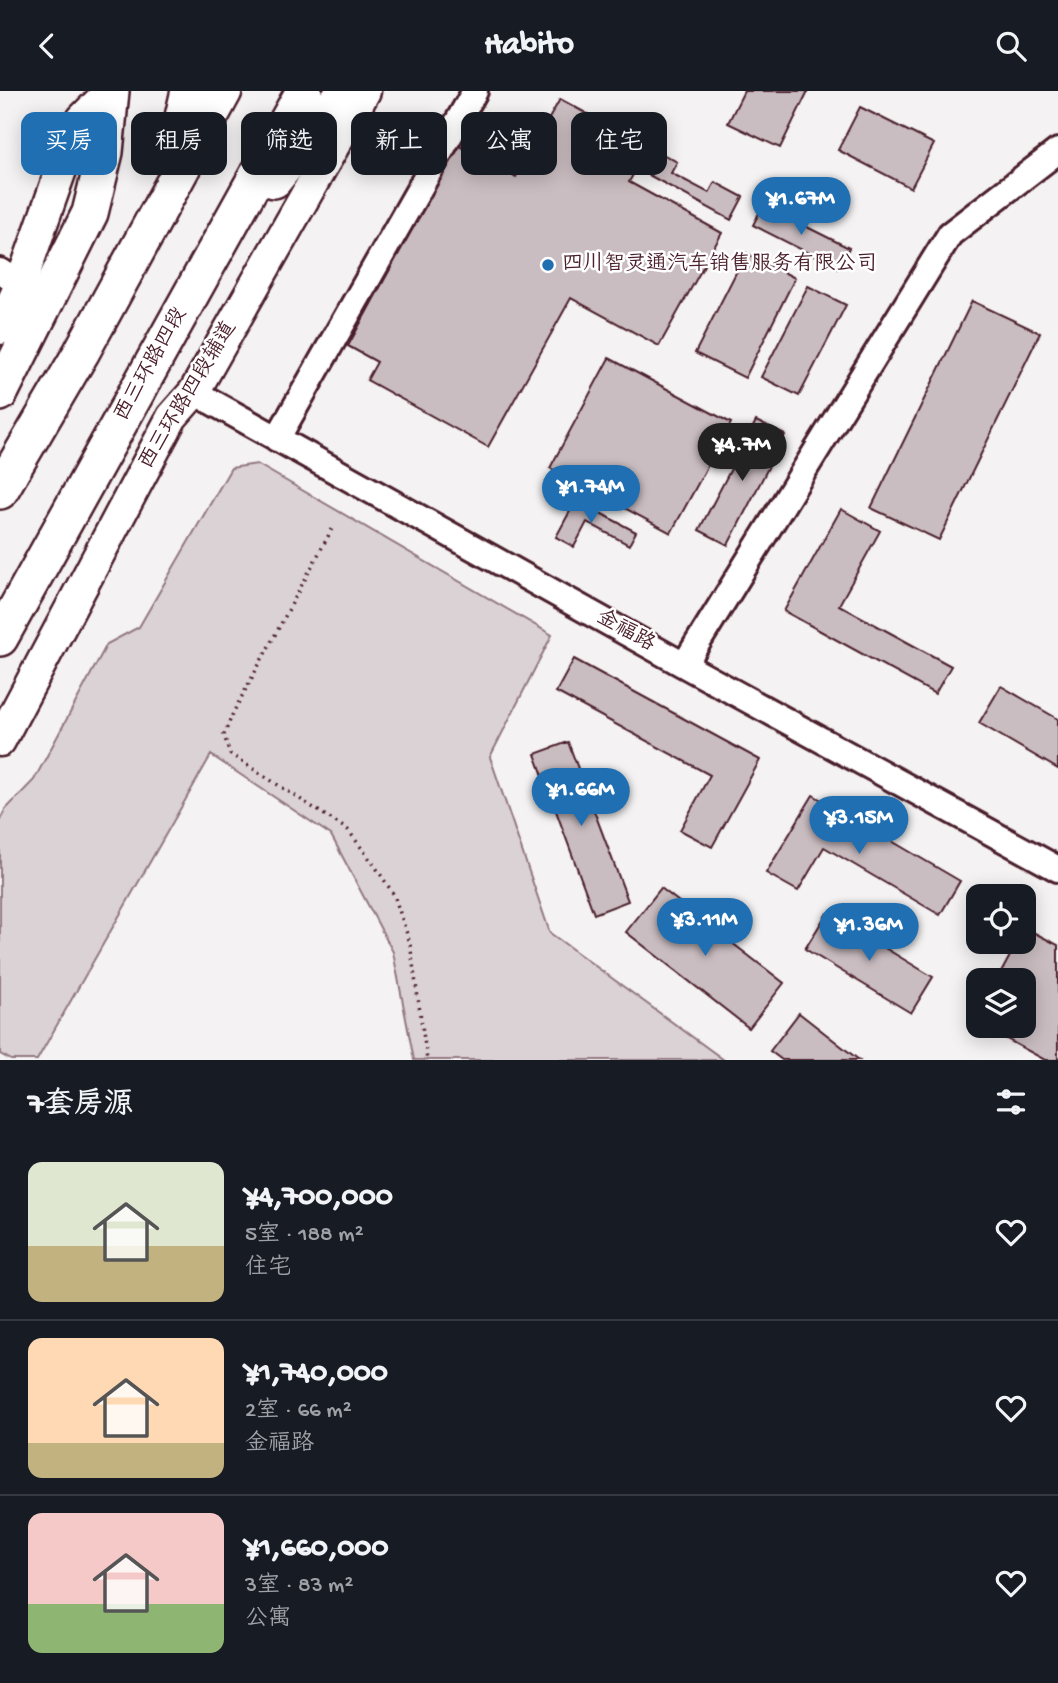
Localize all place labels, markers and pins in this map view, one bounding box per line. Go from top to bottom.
pin: ¥1.67M [744,177,858,237]
place label: 四川智灵通汽车销售服务有限公司 [562,251,877,278]
marker: 四川智灵通汽车销售服务有限公司 [540,257,556,273]
pin: ¥4.7M [693,423,791,483]
pin: ¥1.74M [534,465,648,525]
pin: ¥1.66M [524,769,638,828]
pin: ¥3.15M [802,797,916,856]
pin: ¥3.11M [648,899,762,958]
pin: ¥1.36M [812,903,926,963]

